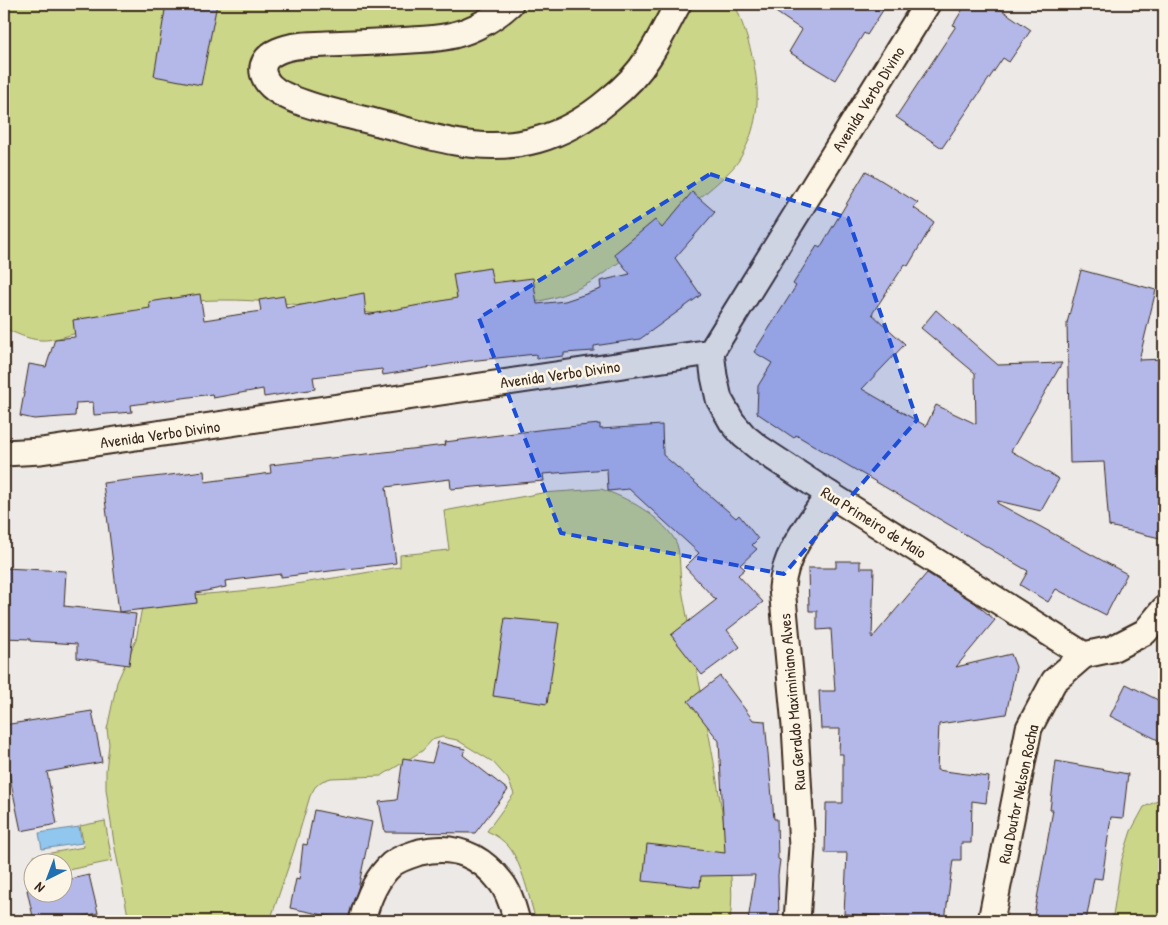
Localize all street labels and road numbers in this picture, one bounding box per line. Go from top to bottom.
street label: Avenida Verbo Divino [827,42,910,156]
street label: Avenida Verbo Divino [499,355,622,393]
street label: Avenida Verbo Divino [99,415,222,453]
street label: Rua Primeiro de Maio [817,481,931,563]
street label: Rua Geraldo Maximiniano Alves [773,613,811,791]
street label: Rua Doutor Nelson Rocha [993,723,1043,865]

